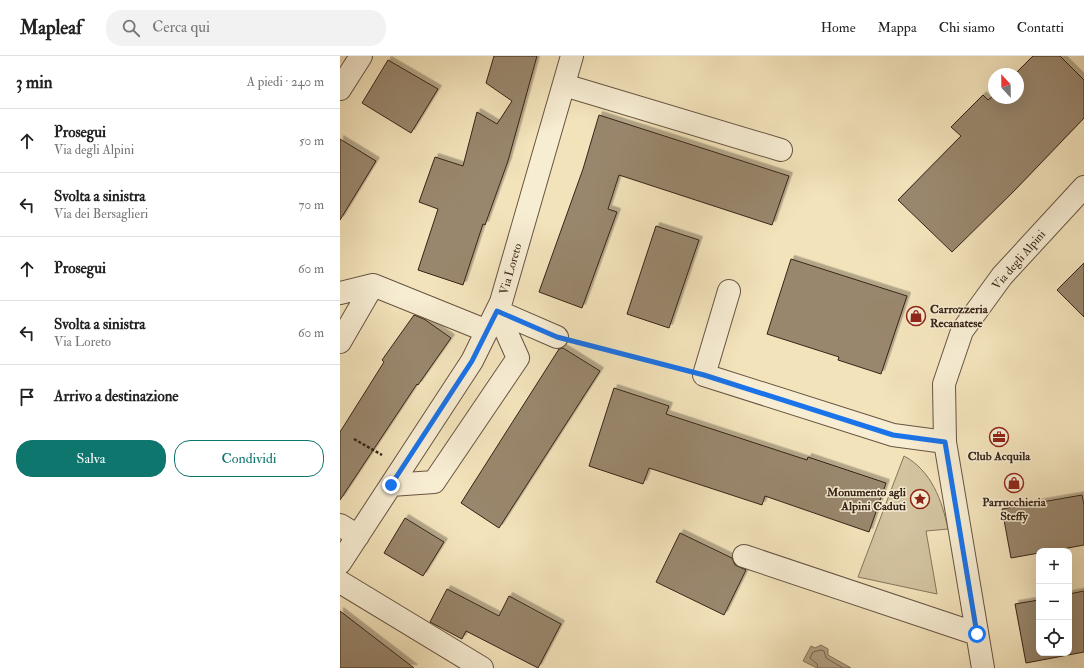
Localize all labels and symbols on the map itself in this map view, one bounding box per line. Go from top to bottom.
north arrow [988,68,1024,104]
street label: Via degli Alpini [989,227,1049,293]
street label: Via Loreto [497,241,526,296]
place label: Carrozzeria Recanatese [930,302,989,331]
shop icon: Carrozzeria Recanatese [905,305,927,327]
office icon: Club Acquila [988,426,1010,448]
place label: Club Acquila [968,449,1031,464]
shop icon: Parrucchieria Steffy [1003,472,1025,494]
route end [382,476,400,494]
place label: Monumento agli Alpini Caduti [826,485,907,514]
place icon: Monumento agli Alpini Caduti [909,488,931,510]
place label: Parrucchieria Steffy [982,495,1047,524]
route start [968,625,986,643]

